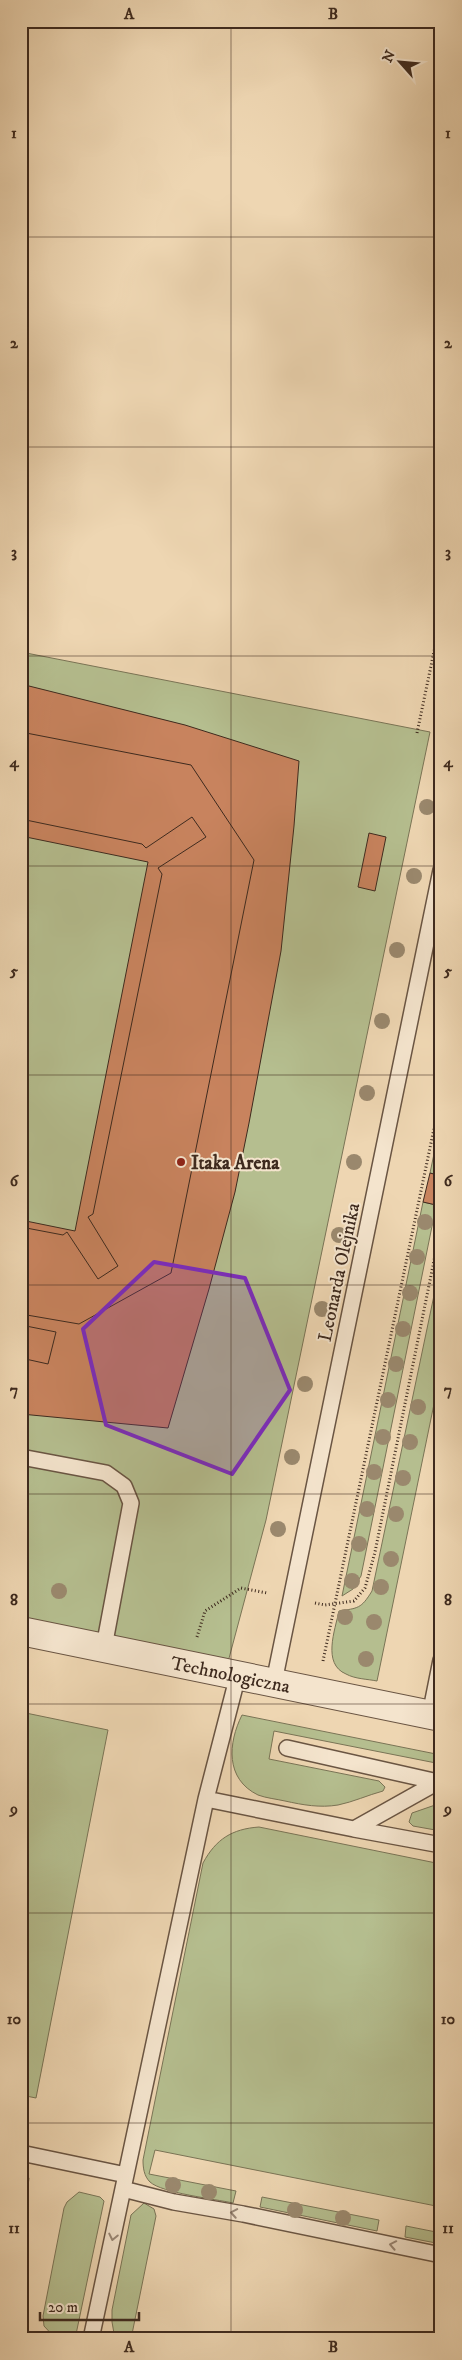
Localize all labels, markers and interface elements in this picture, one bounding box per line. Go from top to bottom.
text: A [123,4,135,24]
text: B [328,4,338,24]
north arrow [374,38,424,88]
text: N [379,47,400,66]
text: 1 [11,123,17,143]
text: 1 [445,123,451,143]
text: 2 [10,333,19,353]
text: 2 [444,333,453,353]
text: 3 [11,542,17,562]
text: 3 [445,542,451,562]
text: 4 [8,752,19,772]
text: 4 [442,752,453,772]
text: 5 [9,961,18,981]
text: 5 [443,961,452,981]
place label: Itaka Arena [191,1152,280,1175]
marker: Itaka Arena [175,1156,187,1168]
text: 6 [10,1171,20,1191]
text: 6 [444,1171,454,1191]
street label: Leonarda Olejnika [314,1201,365,1344]
text: 7 [10,1380,18,1400]
text: 7 [444,1380,452,1400]
text: 8 [10,1590,18,1610]
text: 8 [444,1590,452,1610]
street label: Technologiczna [169,1652,292,1699]
text: 9 [9,1799,18,1819]
text: 9 [443,1799,452,1819]
text: 10 [7,2009,22,2029]
text: 10 [441,2009,456,2029]
one-way arrow [229,2208,238,2218]
text: 11 [8,2218,20,2238]
text: 11 [442,2218,454,2238]
one-way arrow [108,2232,119,2241]
one-way arrow [388,2241,397,2251]
scale bar [40,2290,139,2322]
text: 20 m [48,2298,78,2317]
text: A [123,2337,135,2357]
text: B [328,2337,338,2357]

